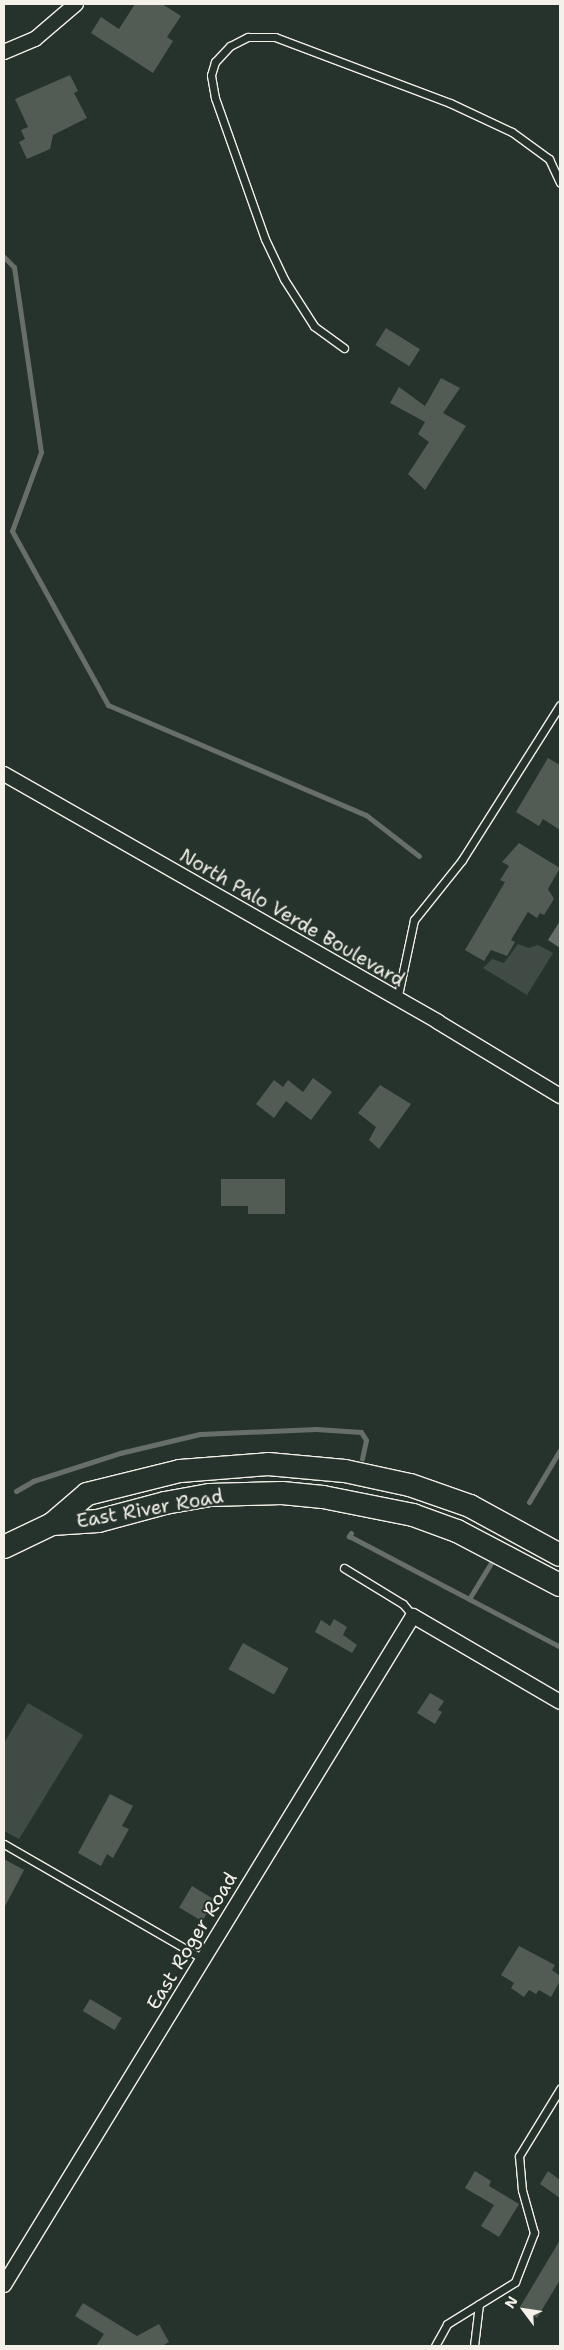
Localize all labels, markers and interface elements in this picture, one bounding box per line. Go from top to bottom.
street label: North Palo Verde Boulevard [176,844,408,992]
street label: East River Road [75,1485,225,1533]
street label: East Roger Road [142,1868,242,2014]
north arrow [499,2285,549,2335]
text: N [501,2293,522,2312]

